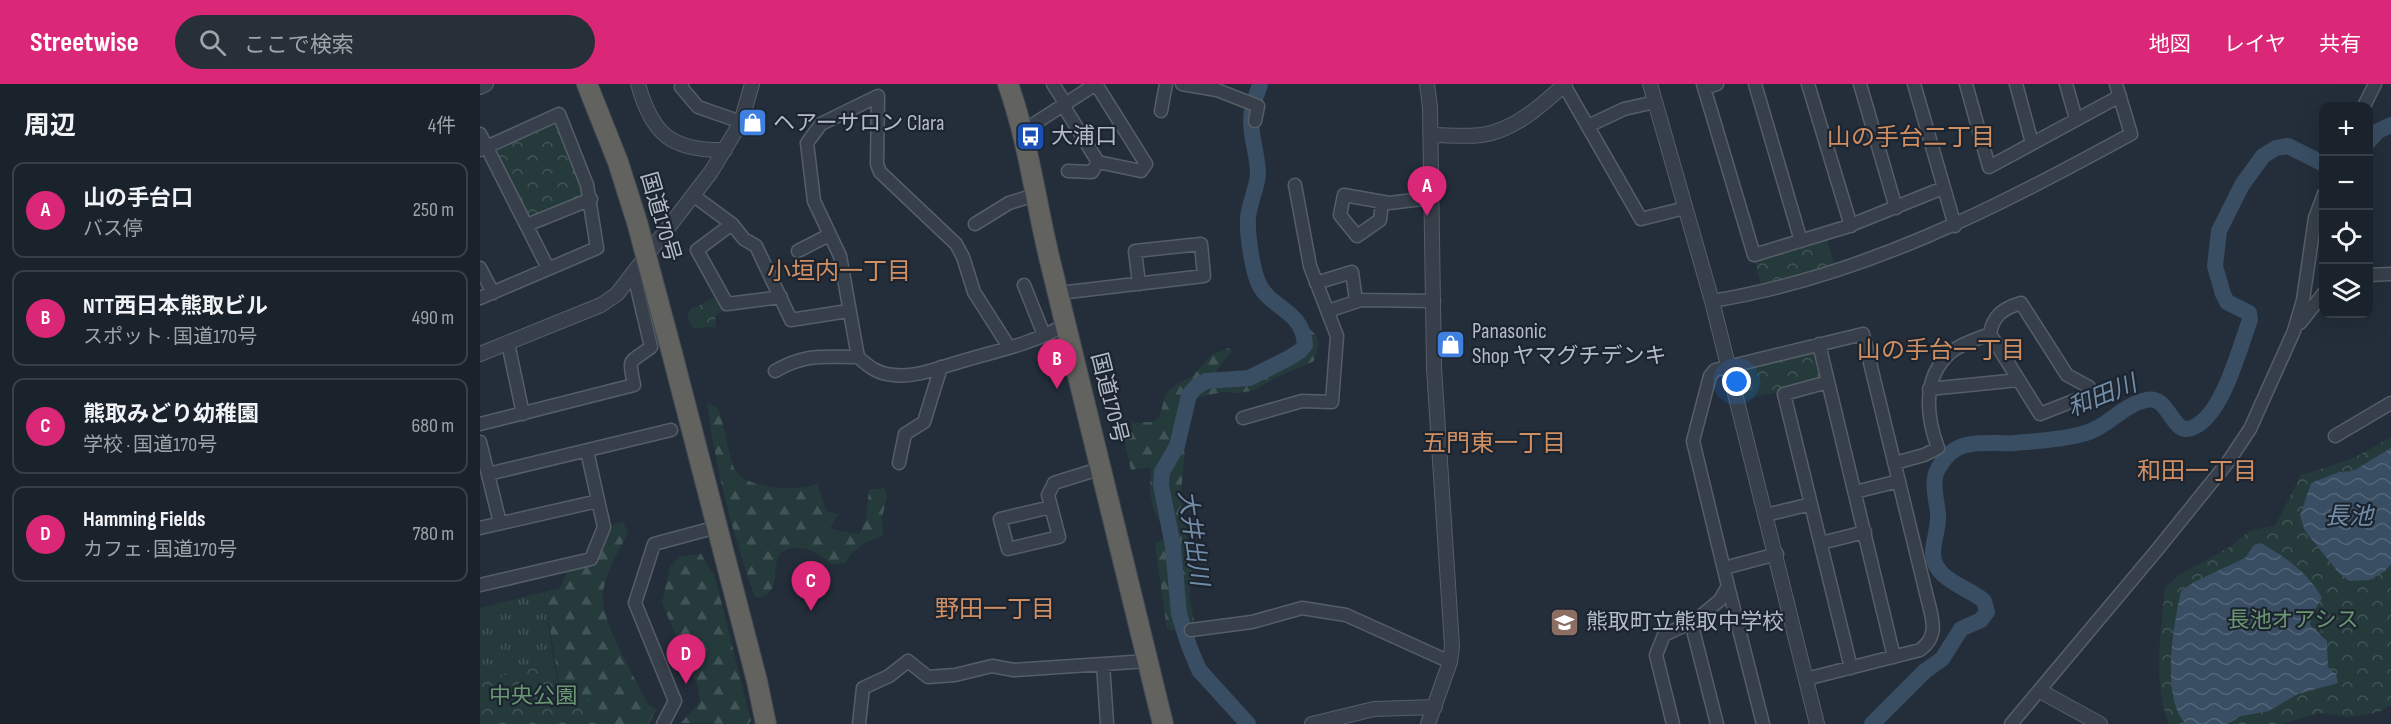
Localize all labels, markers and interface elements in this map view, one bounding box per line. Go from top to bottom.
search box [175,15,595,69]
text: Streetwise [30,26,139,59]
icon: search [196,26,229,59]
text: ここで検索 [244,32,354,59]
text: 地図 [2149,32,2191,57]
text: レイヤ [2224,32,2286,57]
text: 共有 [2319,32,2361,57]
map controls [2319,102,2373,318]
button: + [2319,102,2373,156]
shop icon: ヘアーサロン Clara [736,107,768,139]
place label: ヘアーサロン Clara [773,110,944,137]
text: 周辺 [24,111,76,142]
text: 4件 [428,114,456,138]
bus stop icon: 大浦口 [1014,120,1046,152]
place label: 大浦口 [1051,123,1117,150]
district label: 山の手台二丁目 [1827,123,1995,152]
button: − [2319,156,2373,210]
pin: A [1408,166,1446,216]
street label: 国道170号 [634,169,686,265]
text: 山の手台口 [83,185,193,212]
text: A [41,198,50,222]
text: 250 m [413,198,454,222]
button: locate [2319,210,2373,264]
text: バス停 [83,217,143,241]
district label: 小垣内一丁目 [767,257,911,286]
button: layers [2319,264,2373,318]
text: NTT西日本熊取ビル [83,293,268,320]
text: B [41,306,50,330]
text: 490 m [412,306,454,330]
place label: Panasonic Shop ヤマグチデンキ [1472,318,1667,370]
text: スポット · 国道170号 [83,325,257,349]
shop icon: Panasonic Shop ヤマグチデンキ [1435,328,1467,360]
district label: 山の手台一丁目 [1857,336,2025,365]
pin: B [1038,340,1076,389]
street label: 国道170号 [1085,350,1133,446]
your location [1722,367,1751,396]
water label: 和田川 [2063,368,2144,423]
text: 熊取みどり幼稚園 [83,401,259,428]
text: C [40,414,51,438]
text: 680 m [412,414,454,438]
district label: 五門東一丁目 [1422,429,1566,458]
text: 学校 · 国道170号 [83,433,217,457]
district label: 和田一丁目 [2137,457,2257,486]
water label: 大井出川 [1172,488,1214,591]
water label: 長池 [2325,502,2375,531]
text: Hamming Fields [83,506,205,533]
text: D [40,522,51,546]
text: 780 m [412,522,454,546]
text: カフェ · 国道170号 [83,538,237,562]
pin: C [792,562,830,611]
district label: 野田一丁目 [935,595,1055,624]
school or university icon: 熊取町立熊取中学校 [1549,606,1581,638]
park label: 長池オアシス [2227,607,2359,634]
place label: 熊取町立熊取中学校 [1586,609,1784,636]
pin: D [666,634,706,684]
park label: 中央公園 [489,683,577,710]

